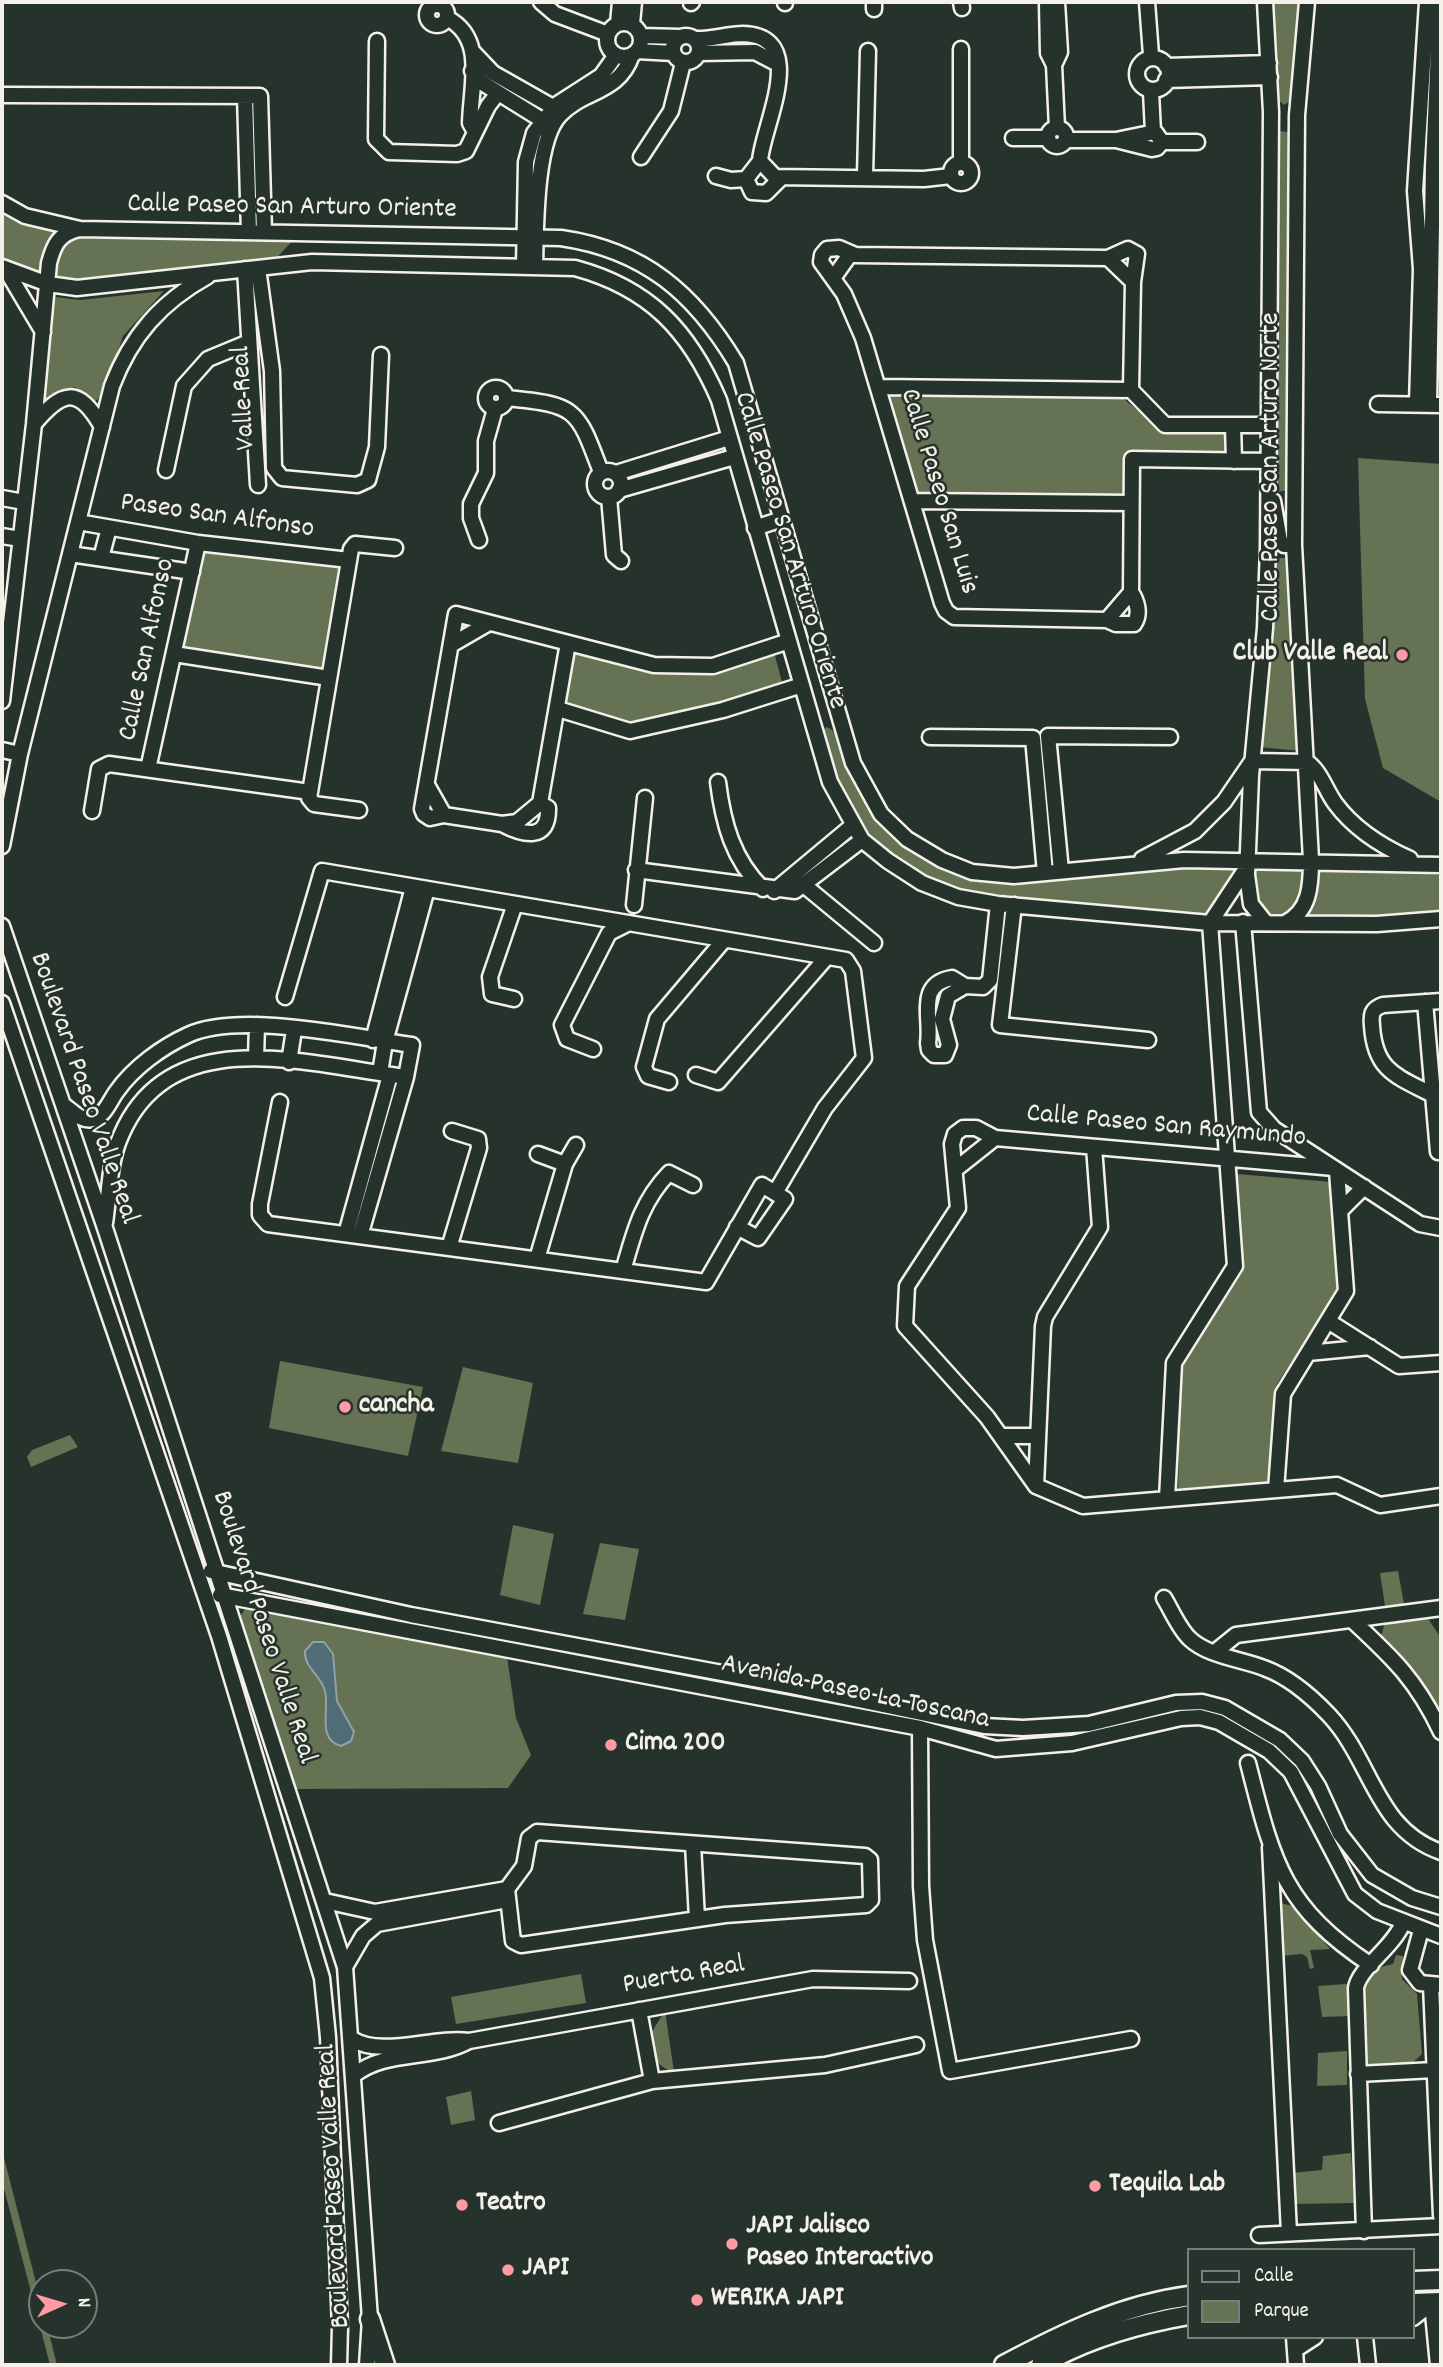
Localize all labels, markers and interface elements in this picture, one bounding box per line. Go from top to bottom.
street label: Calle Paseo San Arturo Oriente [127,189,457,229]
street label: Calle Paseo San Arturo Norte [1256,312,1290,622]
street label: Valle Real [226,345,266,451]
street label: Calle Paseo San Luis [890,385,984,599]
street label: Calle Paseo San Arturo Oriente [724,389,852,713]
street label: Paseo San Alfonso [118,488,316,548]
street label: Calle San Alfonso [113,556,185,744]
place label: Club Valle Real [1232,638,1388,672]
marker: Club Valle Real [1394,647,1410,663]
street label: Boulevard Paseo Valle Real [20,949,144,1229]
street label: Calle Paseo San Raymundo [1025,1099,1307,1157]
place label: cancha [359,1390,434,1424]
marker: cancha [337,1399,353,1415]
street label: Boulevard Paseo Valle Real [202,1487,322,1769]
street label: Avenida Paseo La Toscana [718,1649,992,1739]
place label: Cima 200 [625,1728,725,1762]
marker: Cima 200 [603,1737,619,1753]
street label: Puerta Real [620,1950,748,2004]
street label: Boulevard Paseo Valle Real [312,2043,360,2329]
place label: Tequila Lab [1109,2169,1225,2203]
marker: Tequila Lab [1087,2178,1103,2194]
place label: Teatro [476,2188,546,2222]
marker: Teatro [454,2197,470,2213]
place label: JAPI Jalisco Paseo Interactivo [746,2211,933,2277]
marker: JAPI Jalisco Paseo Interactivo [724,2236,740,2252]
legend [1188,2248,1415,2339]
place label: JAPI [522,2253,569,2287]
marker: JAPI [500,2262,516,2278]
text: Calle [1254,2262,1293,2292]
north arrow [28,2269,98,2339]
place label: WERIKA JAPI [711,2283,844,2317]
marker: WERIKA JAPI [689,2292,705,2308]
text: N [69,2297,96,2308]
text: Parque [1254,2297,1309,2327]

